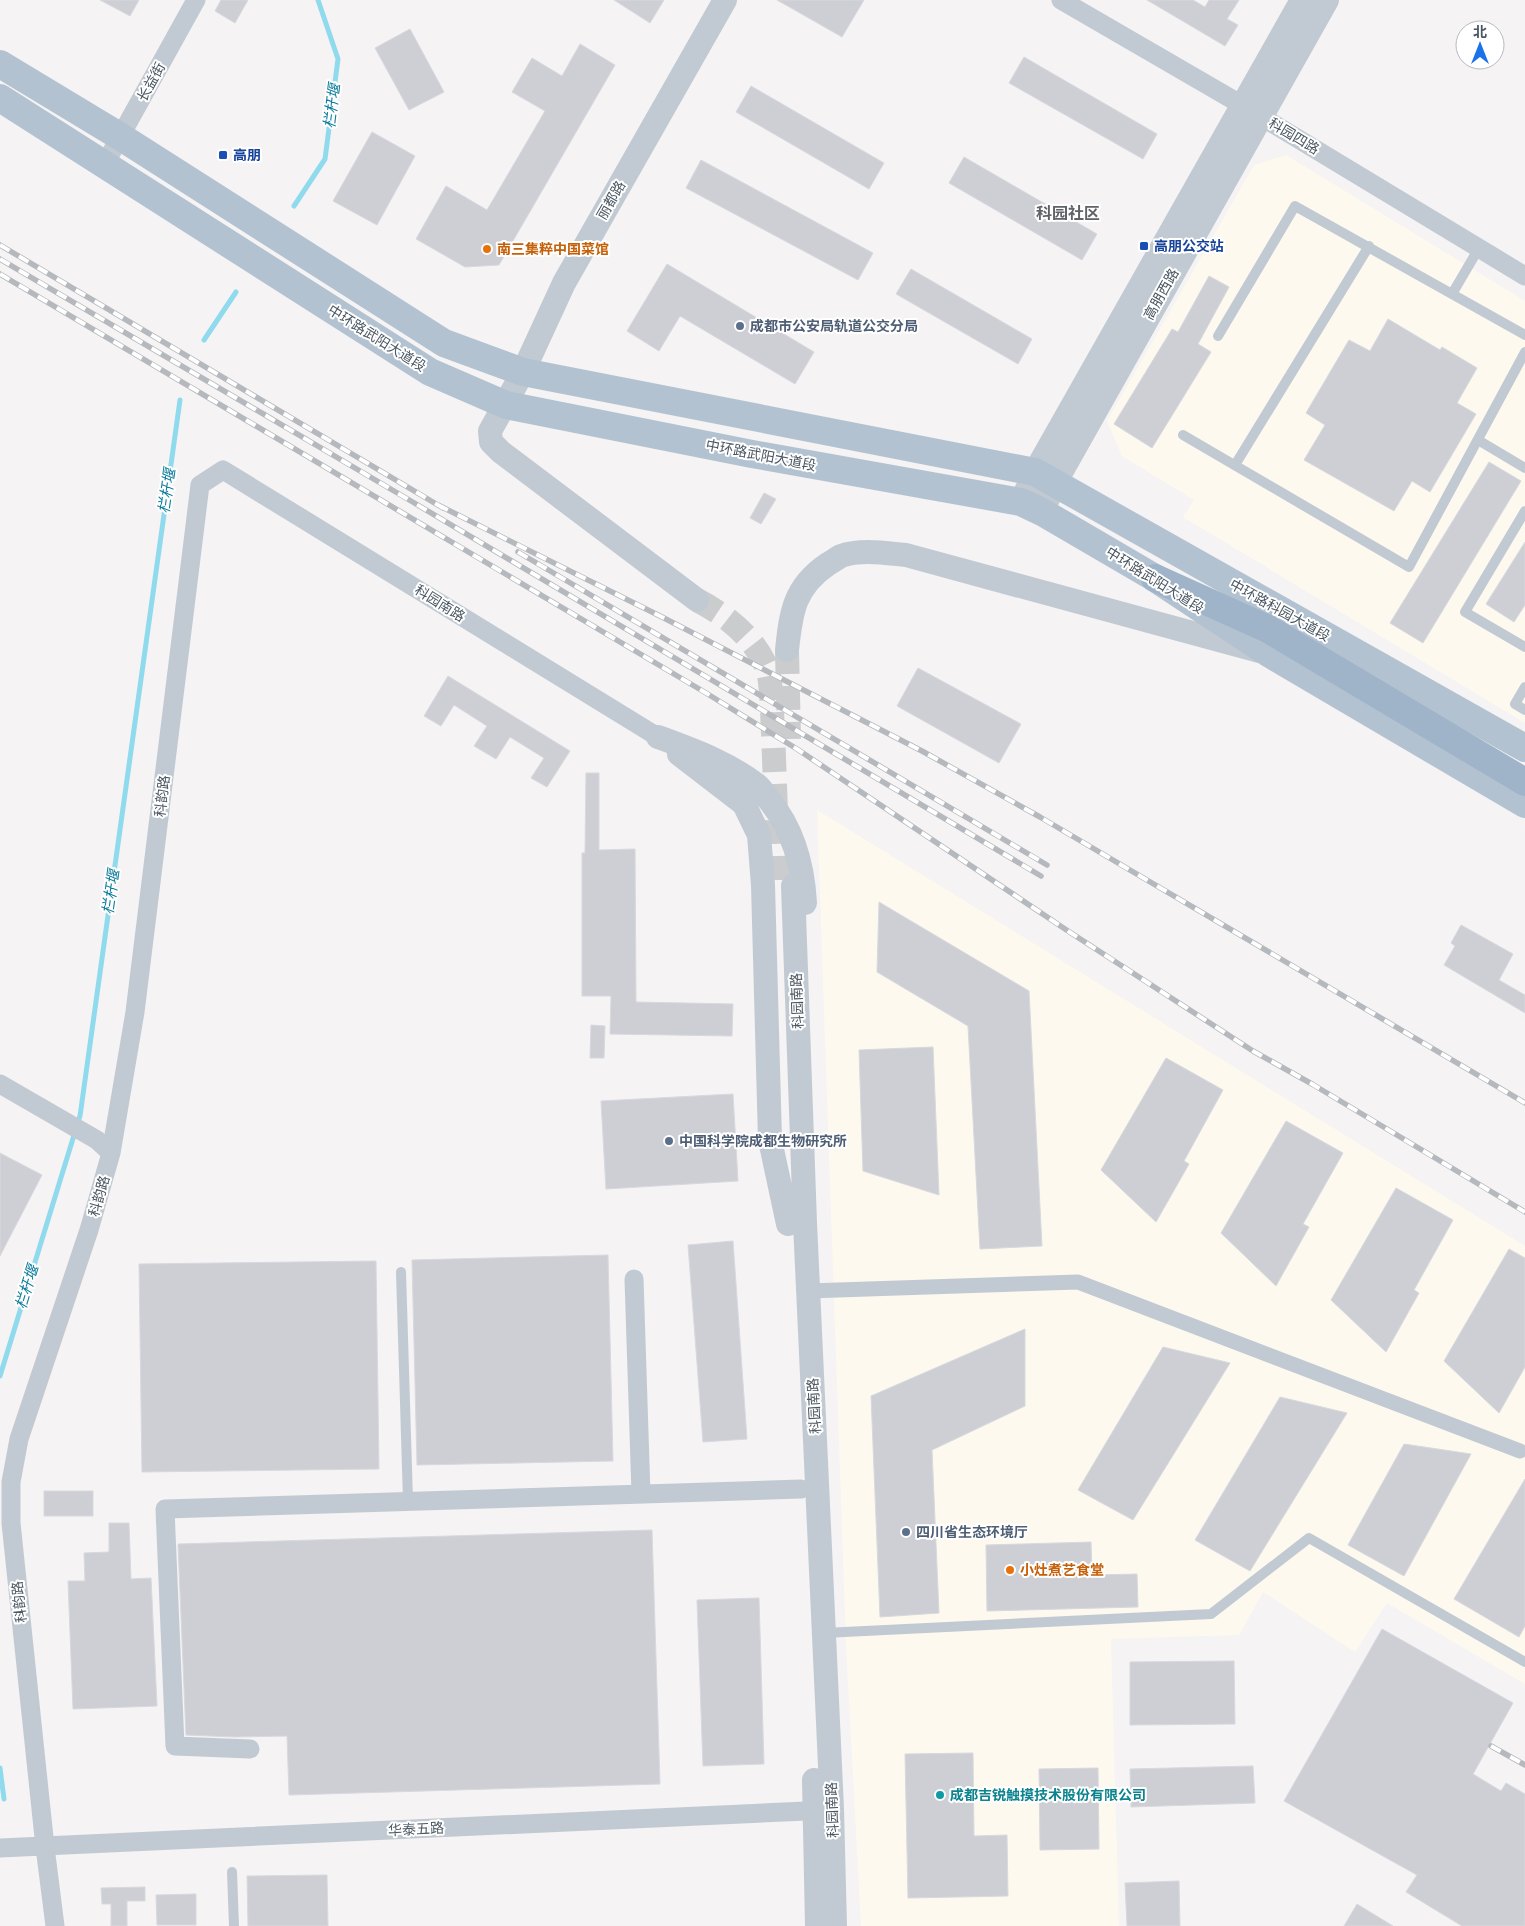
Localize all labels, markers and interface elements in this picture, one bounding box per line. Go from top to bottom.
north arrow [1455,20,1505,70]
text: 北 [1473,23,1487,40]
street label: 长益街 [133,59,168,104]
water label: 栏杆堰 [319,79,343,129]
street label: 科园四路 [1266,114,1323,157]
place label: 高朋 [233,146,261,163]
marker: 高朋 [217,149,229,161]
street label: 丽都路 [593,177,628,222]
district label: 科园社区 [1036,203,1100,222]
place label: 高朋公交站 [1154,237,1224,254]
place label: 南三集粹中国菜馆 [497,240,609,257]
marker: 高朋公交站 [1138,240,1150,252]
marker: 南三集粹中国菜馆 [481,243,493,255]
street label: 高朋西路 [1140,265,1182,322]
street label: 中环路武阳大道段 [325,301,429,374]
place label: 成都市公安局轨道公交分局 [750,317,918,334]
marker: 成都市公安局轨道公交分局 [734,320,746,332]
street label: 中环路武阳大道段 [705,435,818,474]
water label: 栏杆堰 [154,464,178,514]
street label: 中环路武阳大道段 [1103,543,1207,616]
street label: 中环路科园大道段 [1227,575,1333,644]
street label: 科园南路 [412,581,469,625]
street label: 科韵路 [151,774,172,818]
water label: 栏杆堰 [98,865,122,915]
street label: 科园南路 [787,973,806,1029]
place label: 中国科学院成都生物研究所 [679,1132,847,1149]
marker: 中国科学院成都生物研究所 [663,1135,675,1147]
street label: 科韵路 [85,1173,112,1218]
water label: 栏杆堰 [11,1260,42,1311]
street label: 科园南路 [804,1378,823,1434]
place label: 四川省生态环境厅 [916,1523,1028,1540]
marker: 四川省生态环境厅 [900,1526,912,1538]
place label: 小灶煮艺食堂 [1020,1561,1104,1578]
marker: 小灶煮艺食堂 [1004,1564,1016,1576]
street label: 科韵路 [8,1580,29,1624]
street label: 科园南路 [822,1782,841,1838]
place label: 成都吉锐触摸技术股份有限公司 [950,1786,1146,1803]
marker: 成都吉锐触摸技术股份有限公司 [934,1789,946,1801]
street label: 华泰五路 [388,1819,444,1838]

